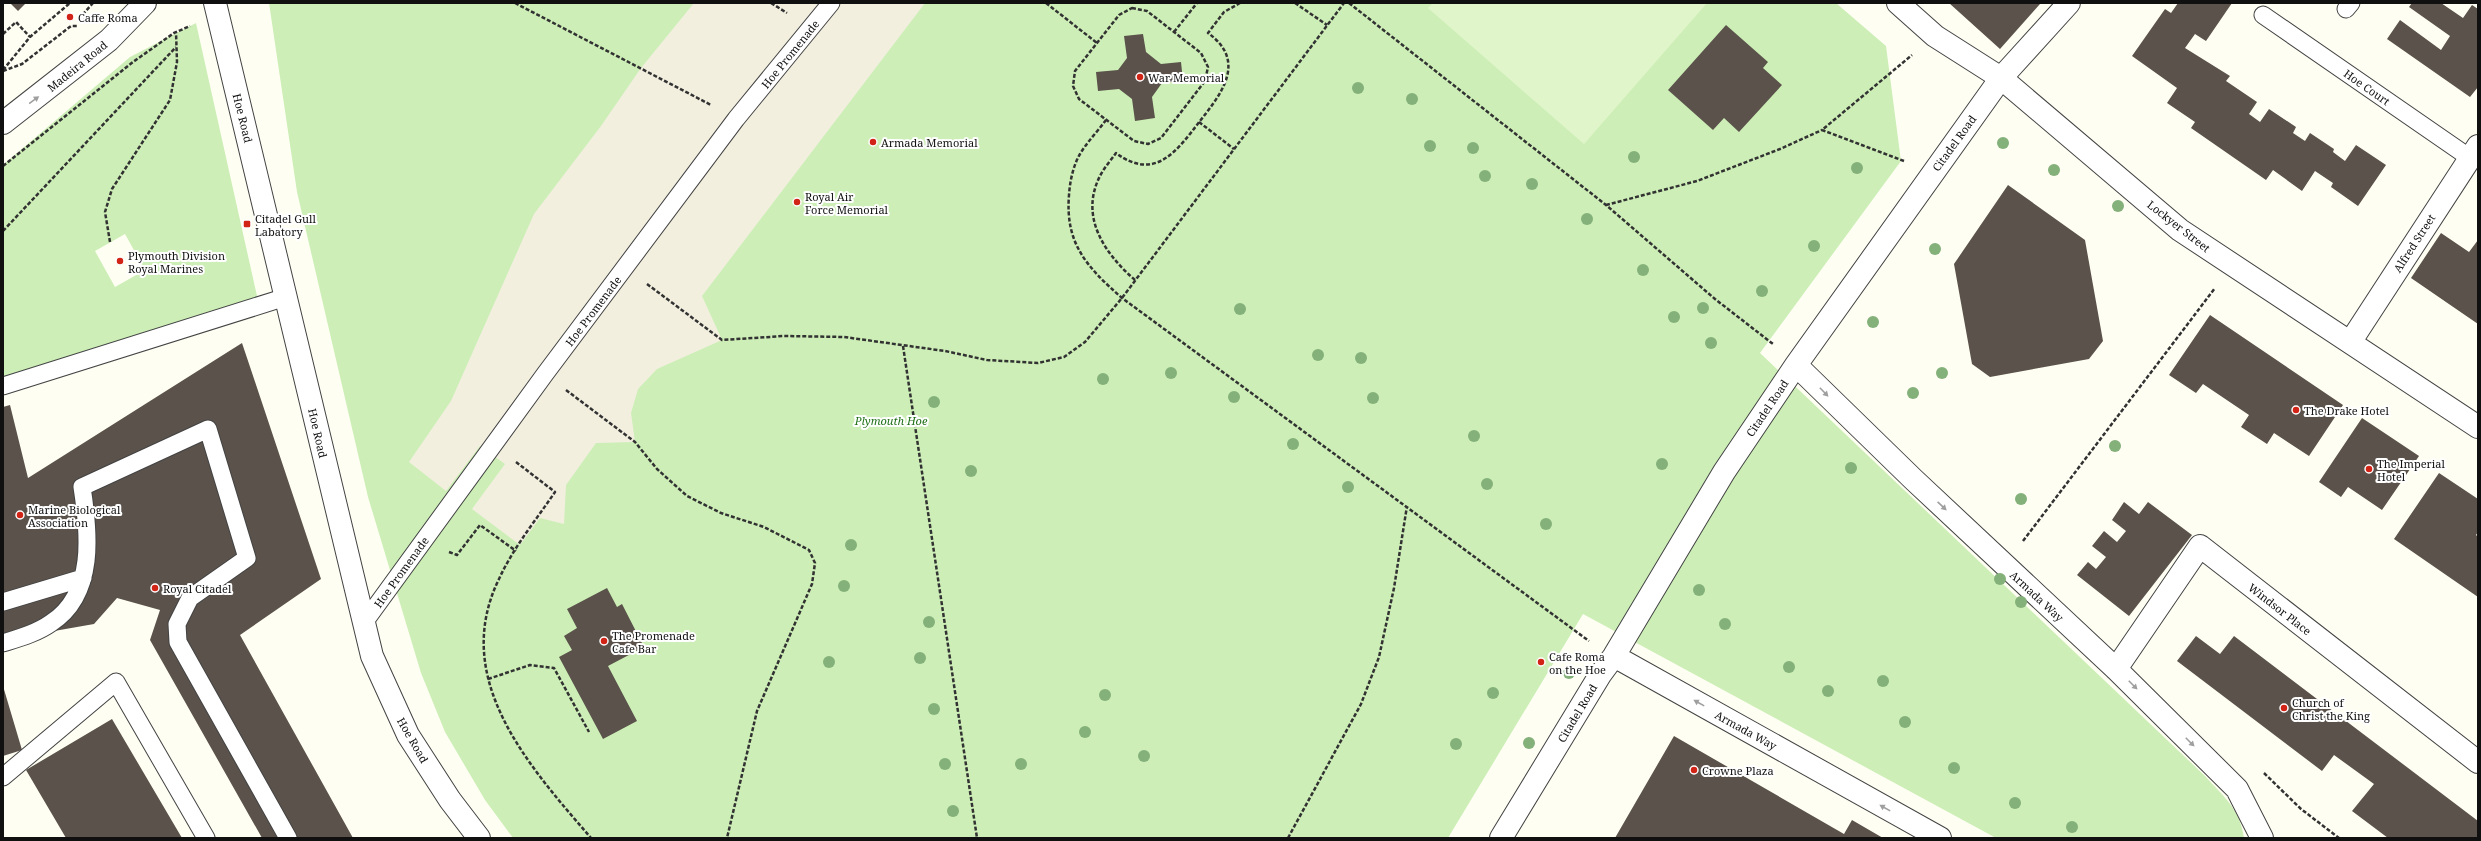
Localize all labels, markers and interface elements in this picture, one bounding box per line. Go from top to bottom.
place label: Caffe Roma [78,10,138,25]
marker: Caffe Roma [65,12,75,22]
street label: Hoe Promenade [758,16,822,91]
street label: Madeira Road [44,37,110,95]
street label: Hoe Court [2341,66,2393,108]
place label: War Memorial [1148,70,1225,85]
marker: War Memorial [1135,72,1145,82]
street label: Hoe Road [230,92,256,144]
one-way arrow [29,96,40,104]
street label: Citadel Road [1929,112,1980,174]
place label: Armada Memorial [881,135,978,150]
marker: Armada Memorial [868,137,878,147]
place label: Royal Air Force Memorial [805,189,889,217]
marker: Royal Air Force Memorial [792,197,802,207]
street label: Lockyer Street [2144,197,2214,255]
place label: Citadel Gull Labatory [255,211,316,239]
street label: Alfred Street [2390,211,2438,275]
marker: Citadel Gull Labatory [242,219,252,229]
place label: Plymouth Division Royal Marines [128,248,225,276]
marker: Plymouth Division Royal Marines [115,256,125,266]
street label: Hoe Promenade [562,273,624,349]
street label: Citadel Road [1742,376,1792,439]
one-way arrow [1819,387,1829,397]
place label: The Drake Hotel [2304,403,2389,418]
marker: The Drake Hotel [2291,405,2301,415]
street label: Hoe Road [305,407,331,459]
park label: Plymouth Hoe [854,413,928,428]
place label: The Imperial Hotel [2377,456,2445,484]
marker: The Imperial Hotel [2364,464,2374,474]
one-way arrow [1937,501,1947,511]
place label: Marine Biological Association [28,502,121,530]
marker: Marine Biological Association [15,510,25,520]
street label: Hoe Promenade [370,533,432,610]
street label: Armada Way [2007,567,2068,625]
street label: Windsor Place [2246,580,2315,638]
place label: Royal Citadel [163,581,232,596]
marker: Royal Citadel [150,583,160,593]
place label: The Promenade Cafe Bar [612,628,695,656]
marker: The Promenade Cafe Bar [599,636,609,646]
place label: Cafe Roma on the Hoe [1549,649,1606,677]
marker: Cafe Roma on the Hoe [1536,657,1546,667]
street label: Citadel Road [1554,681,1600,745]
one-way arrow [2128,681,2138,690]
place label: Church of Christ the King [2292,695,2370,723]
one-way arrow [1693,700,1704,707]
marker: Church of Christ the King [2279,703,2289,713]
street label: Armada Way [1713,707,1780,753]
street label: Hoe Road [394,714,432,766]
one-way arrow [2185,737,2194,747]
place label: Crowne Plaza [1702,763,1774,778]
marker: Crowne Plaza [1689,765,1699,775]
one-way arrow [1880,804,1891,811]

